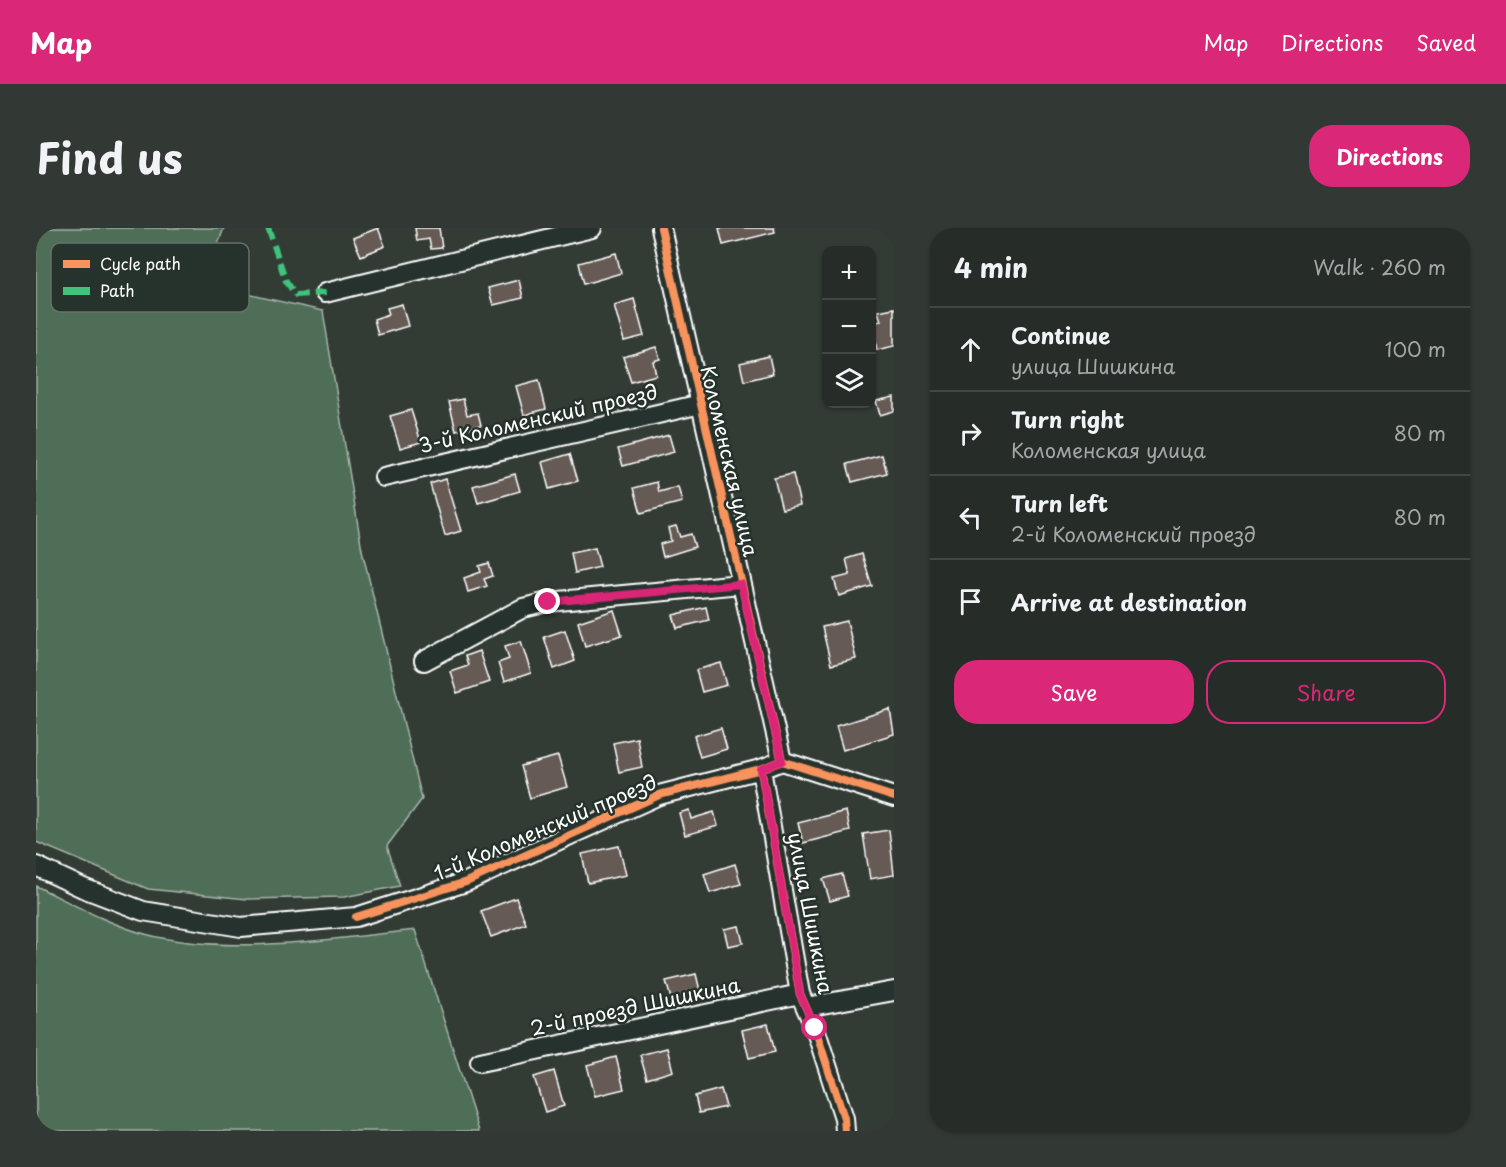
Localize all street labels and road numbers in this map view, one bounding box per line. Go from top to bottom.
street label: Коломенская улица [693,363,767,560]
street label: 3-й Коломенский проезд [416,376,660,460]
street label: 1-й Коломенский проезд [429,766,661,888]
street label: улица Шишкина [781,829,841,997]
street label: 2-й проезд Шишкина [528,969,743,1043]

